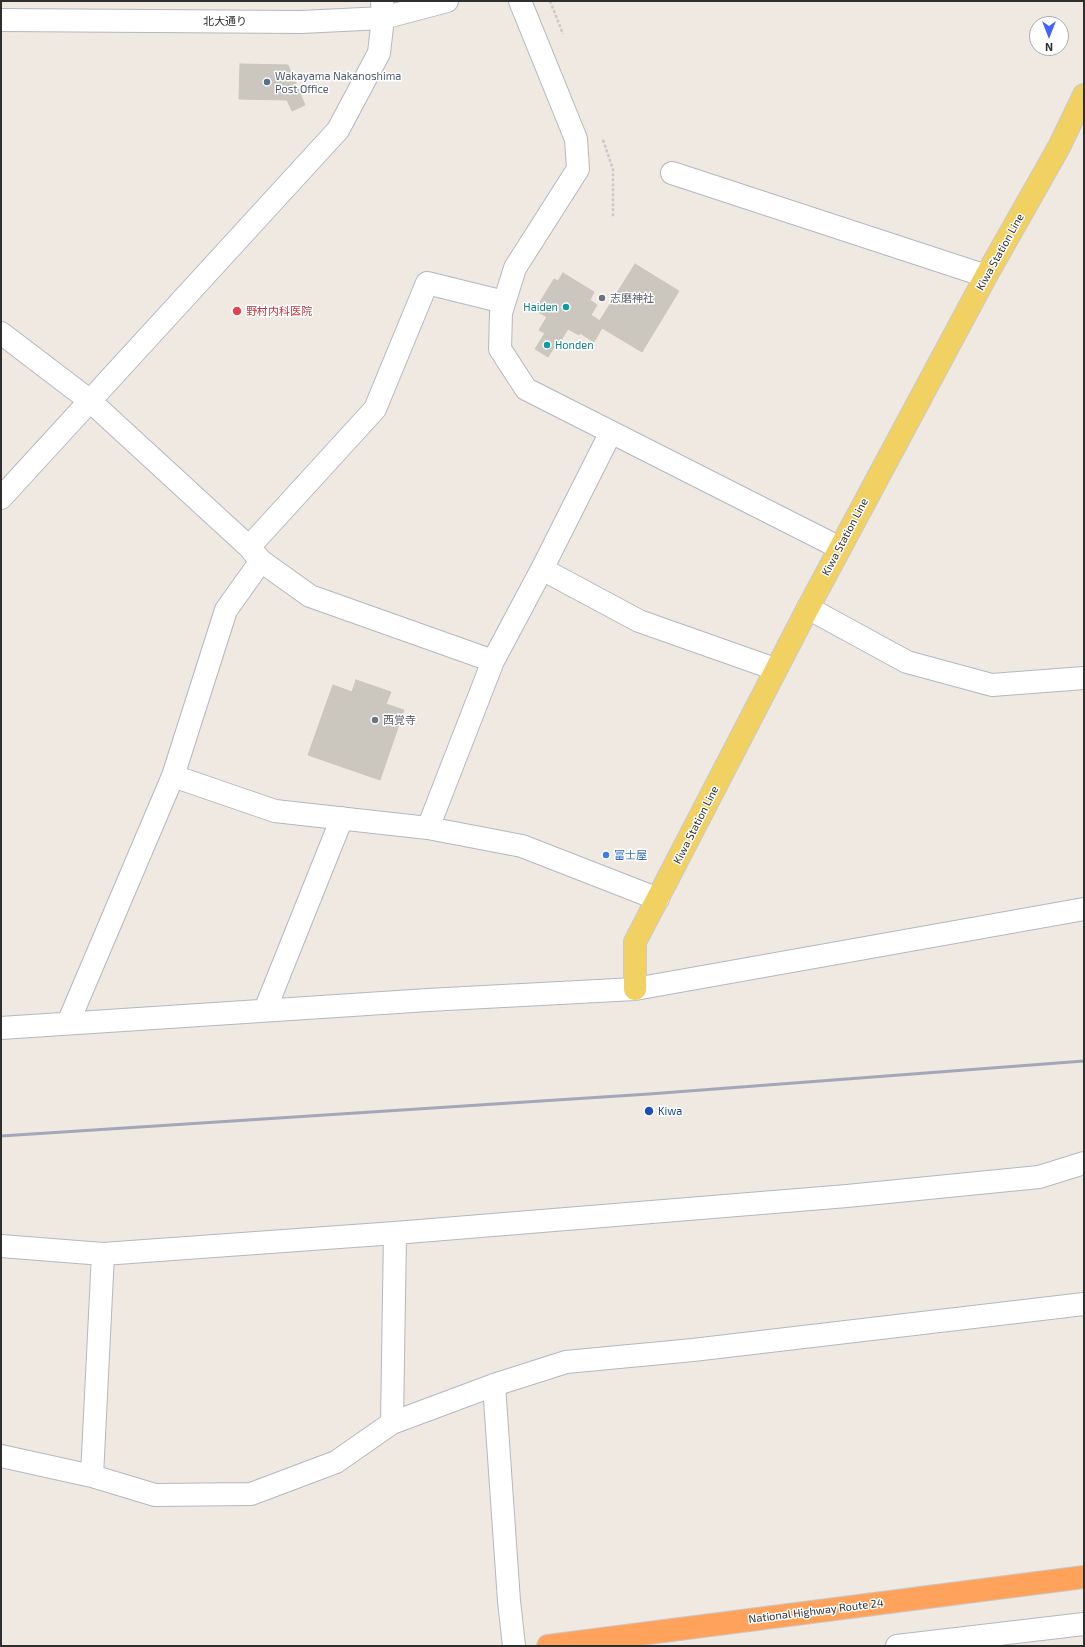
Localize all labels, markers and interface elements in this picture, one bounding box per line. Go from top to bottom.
street label: 北大通り [203,14,247,28]
north arrow [1029,16,1069,56]
text: N [1045,41,1053,54]
place label: Wakayama Nakanoshima Post Office [275,69,401,95]
marker: Wakayama Nakanoshima Post Office [262,77,272,87]
street label: Kiwa Station Line [973,211,1027,293]
place label: 志磨神社 [610,291,654,305]
marker: 志磨神社 [597,293,607,303]
place label: Haiden [523,300,558,314]
marker: Haiden [561,302,571,312]
place label: 野村内科医院 [246,304,312,318]
marker: 野村内科医院 [231,305,243,317]
place label: Honden [555,338,594,352]
marker: Honden [542,340,552,350]
street label: Kiwa Station Line [819,496,871,578]
place label: 西覚寺 [383,713,416,727]
marker: 西覚寺 [370,715,380,725]
street label: Kiwa Station Line [671,784,721,866]
place label: 富士屋 [614,848,647,862]
marker: 富士屋 [601,850,611,860]
place label: Kiwa [658,1104,682,1118]
marker: Kiwa [643,1105,655,1117]
street label: National Highway Route 24 [748,1596,884,1626]

